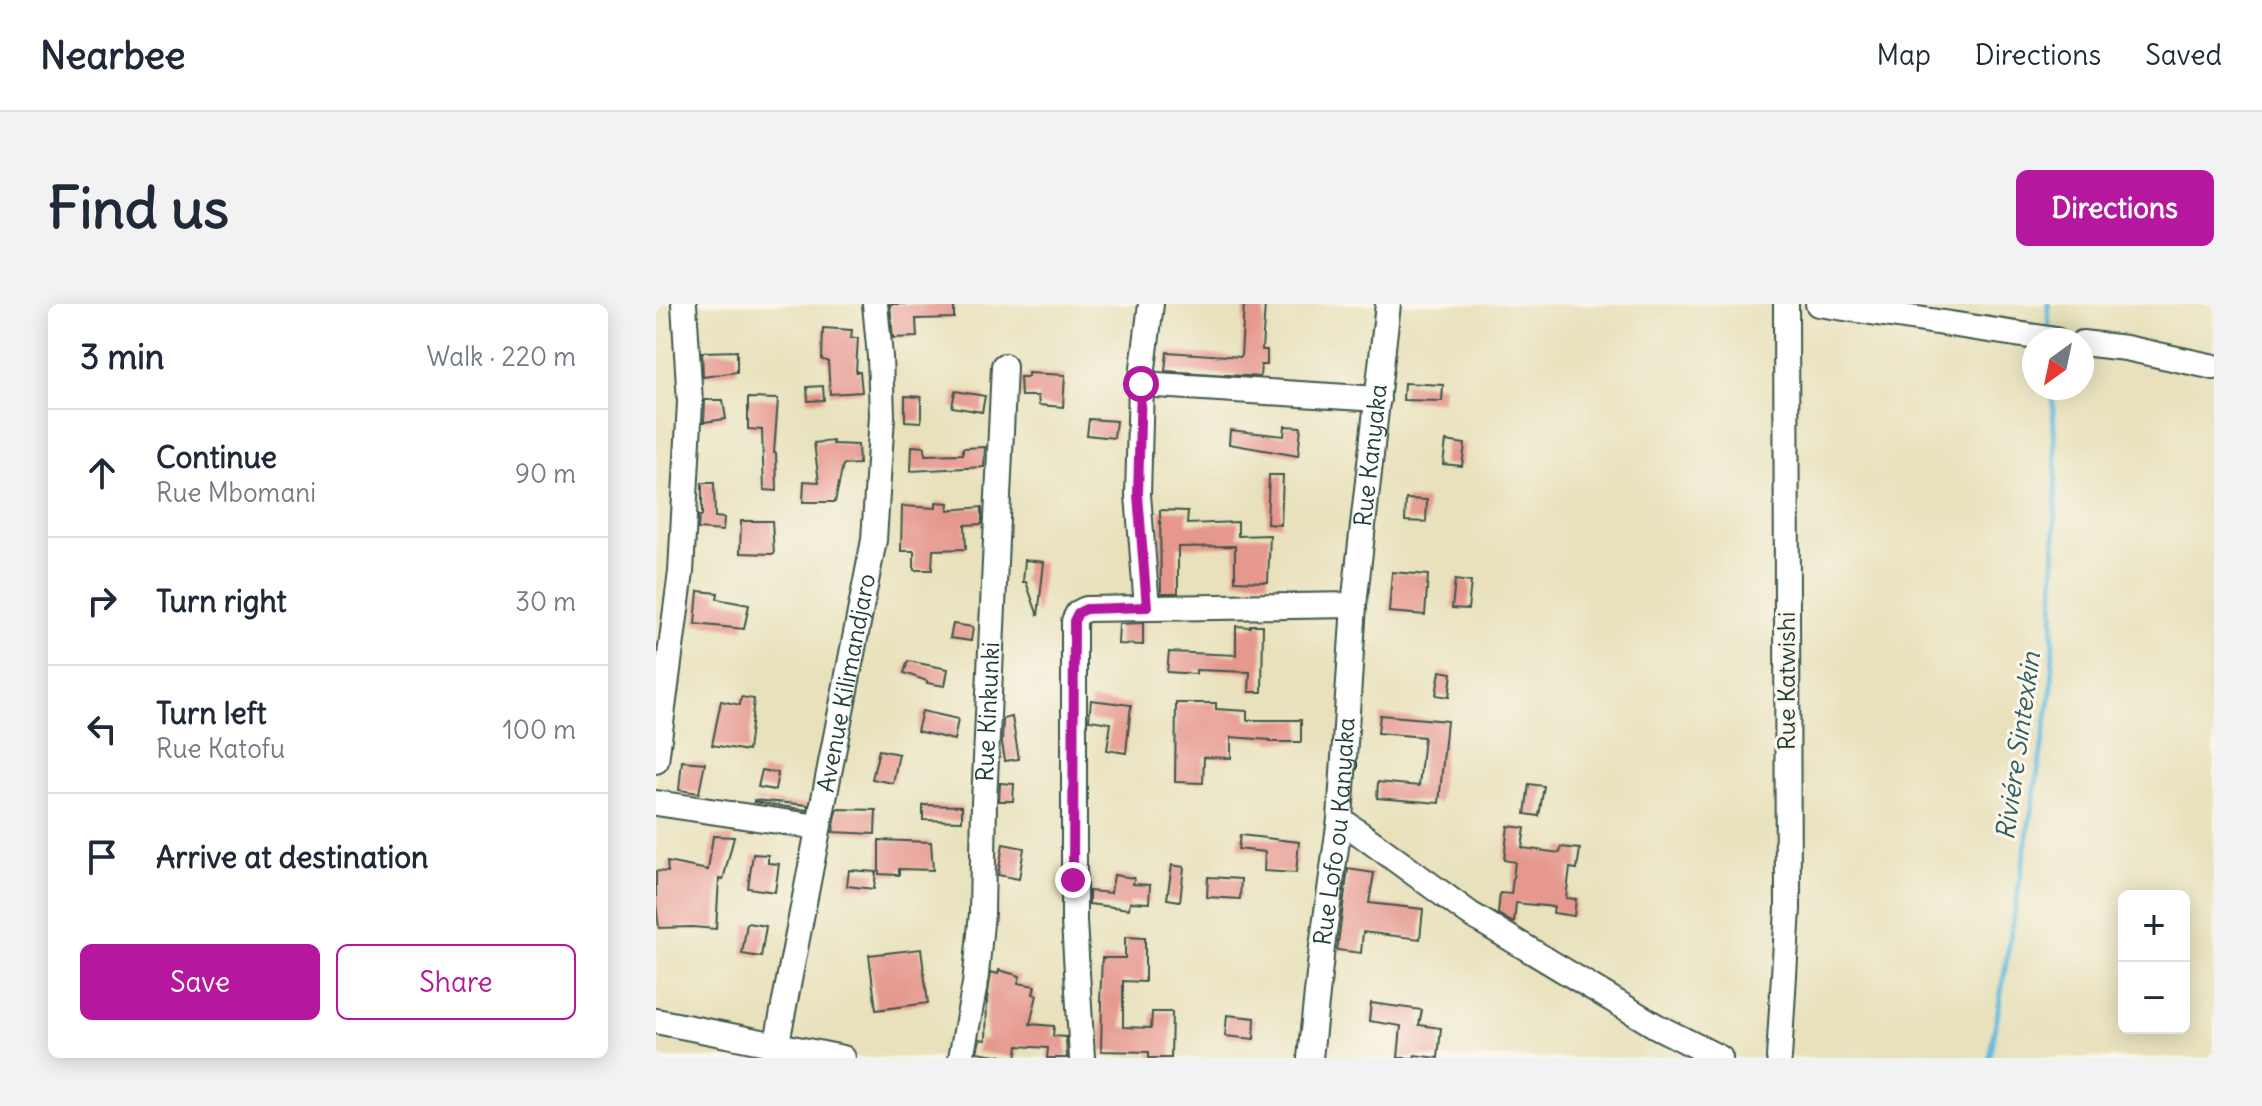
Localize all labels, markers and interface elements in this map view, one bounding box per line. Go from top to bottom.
text: Nearbee [40,32,186,79]
text: Map [1876,37,1931,73]
text: Directions [1975,37,2101,73]
text: Saved [2145,37,2222,73]
button: Directions [2016,170,2214,246]
text: Find us [48,173,229,243]
north arrow [2022,328,2094,400]
text: 3 min [80,335,165,378]
text: Walk · 220 m [427,340,576,373]
route start [1123,366,1159,402]
street label: Rue Kanyaka [1347,382,1393,528]
text: Continue [156,438,277,476]
icon: ahead [80,451,124,495]
text: 90 m [515,457,576,490]
text: Rue Mbomani [156,476,316,509]
street label: Avenue Kilimandjaro [810,571,881,795]
icon: right [80,579,124,623]
text: Turn right [156,582,287,620]
text: 30 m [515,585,576,618]
street label: Rue Katwishi [1771,612,1801,750]
street label: Rue Kinkunki [969,641,1005,782]
water label: Riviére Sintexkin [1988,649,2047,842]
text: Turn left [156,694,267,732]
icon: left [80,707,124,751]
text: 100 m [502,713,576,746]
street label: Rue Lofo ou Kanyaka [1306,716,1361,947]
text: Rue Katofu [156,732,285,765]
icon: arrive [80,835,124,879]
text: Arrive at destination [156,838,428,876]
route end [1055,862,1091,898]
map controls [2118,890,2190,1034]
button: + [2118,890,2190,962]
button: Save [80,944,320,1020]
button: Share [336,944,576,1020]
button: − [2118,962,2190,1034]

